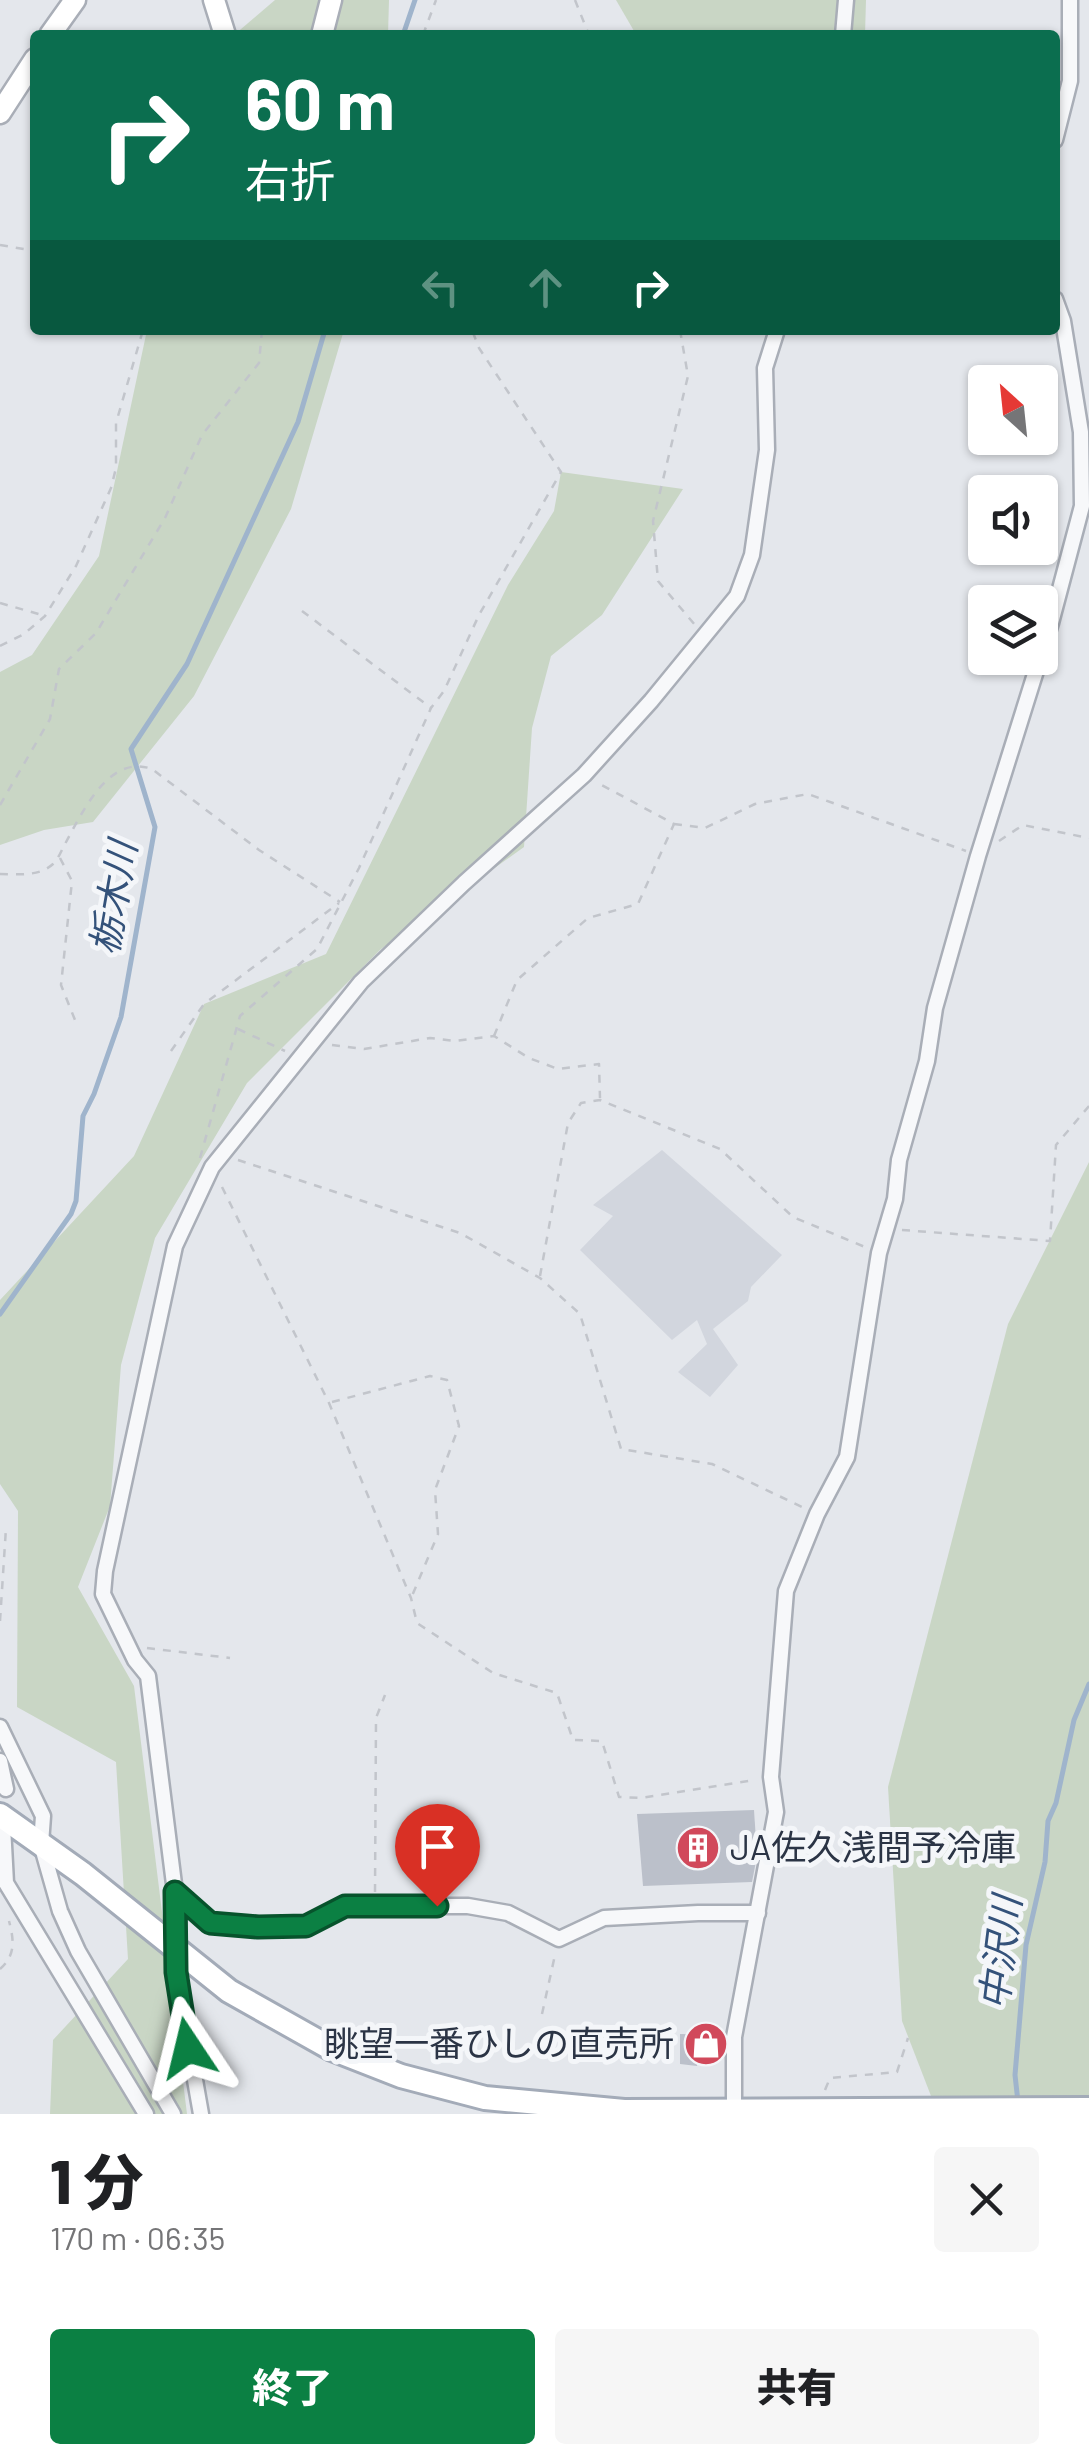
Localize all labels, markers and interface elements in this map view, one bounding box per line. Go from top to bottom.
text: 60 m [245,60,395,144]
icon: right [80,70,210,200]
text: 右折 [245,152,335,206]
icon: left [413,260,468,315]
icon: ahead [518,260,573,315]
icon: right [623,260,678,315]
north arrow [968,365,1058,455]
map controls [968,365,1058,675]
button: sound [968,475,1058,565]
button: layers [968,585,1058,675]
water label: 栃木川 [79,834,145,958]
pin [395,1804,480,1907]
icon: arrive [410,1819,465,1874]
building icon: JA佐久浅間予冷庫 [675,1825,721,1871]
place label: JA佐久浅間予冷庫 [730,1825,1016,1867]
water label: 中沢川 [969,1889,1029,2012]
position arrow [136,1996,240,2100]
place label: 眺望一番ひしの直売所 [324,2021,674,2063]
shop icon: 眺望一番ひしの直売所 [683,2021,729,2067]
text: 1 分 [50,2144,143,2216]
button: close [934,2147,1039,2252]
text: 170 m · 06:35 [50,2218,225,2256]
button: 終了 [50,2329,535,2444]
button: 共有 [555,2329,1039,2444]

